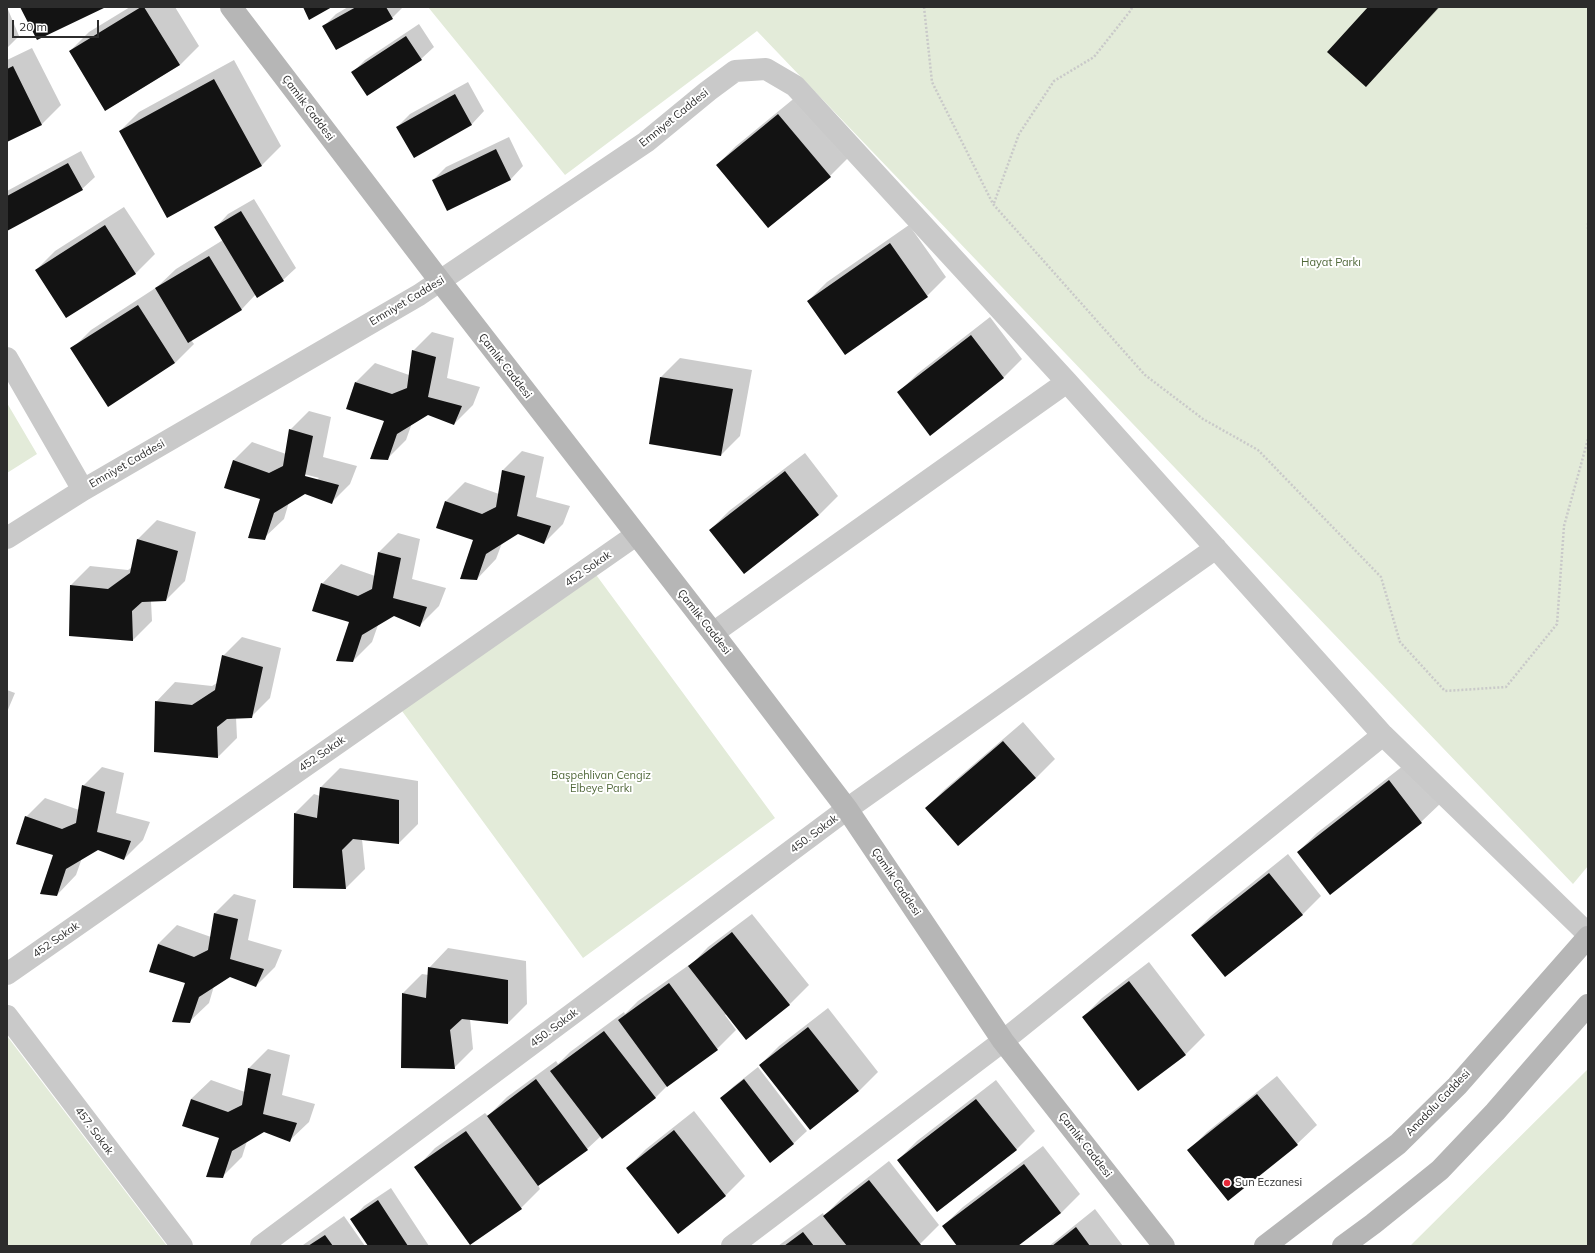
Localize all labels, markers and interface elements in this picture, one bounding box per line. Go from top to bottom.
scale bar [14,12,101,38]
text: 20 m [19,19,47,34]
street label: Çamlık Caddesi [279,73,337,143]
street label: Emniyet Caddesi [637,86,711,150]
park label: Hayat Parkı [1301,256,1361,270]
street label: Emniyet Caddesi [367,273,447,329]
street label: Çamlık Caddesi [476,331,534,401]
street label: Emniyet Caddesi [87,437,167,491]
street label: 452 Sokak [562,548,614,590]
street label: Çamlık Caddesi [675,587,733,657]
street label: 452 Sokak [296,733,348,775]
park label: Başpehlivan Cengiz Elbeye Parkı [551,769,651,795]
street label: 450. Sokak [788,812,840,856]
street label: Çamlık Caddesi [869,846,923,918]
street label: 452 Sokak [30,919,82,961]
street label: 450. Sokak [528,1006,580,1050]
street label: Anadolu Caddesi [1403,1067,1473,1139]
street label: 457. Sokak [72,1105,116,1157]
street label: Çamlık Caddesi [1056,1110,1114,1180]
place label: Sun Eczanesi [1235,1176,1302,1190]
marker: Sun Eczanesi [1222,1178,1232,1188]

